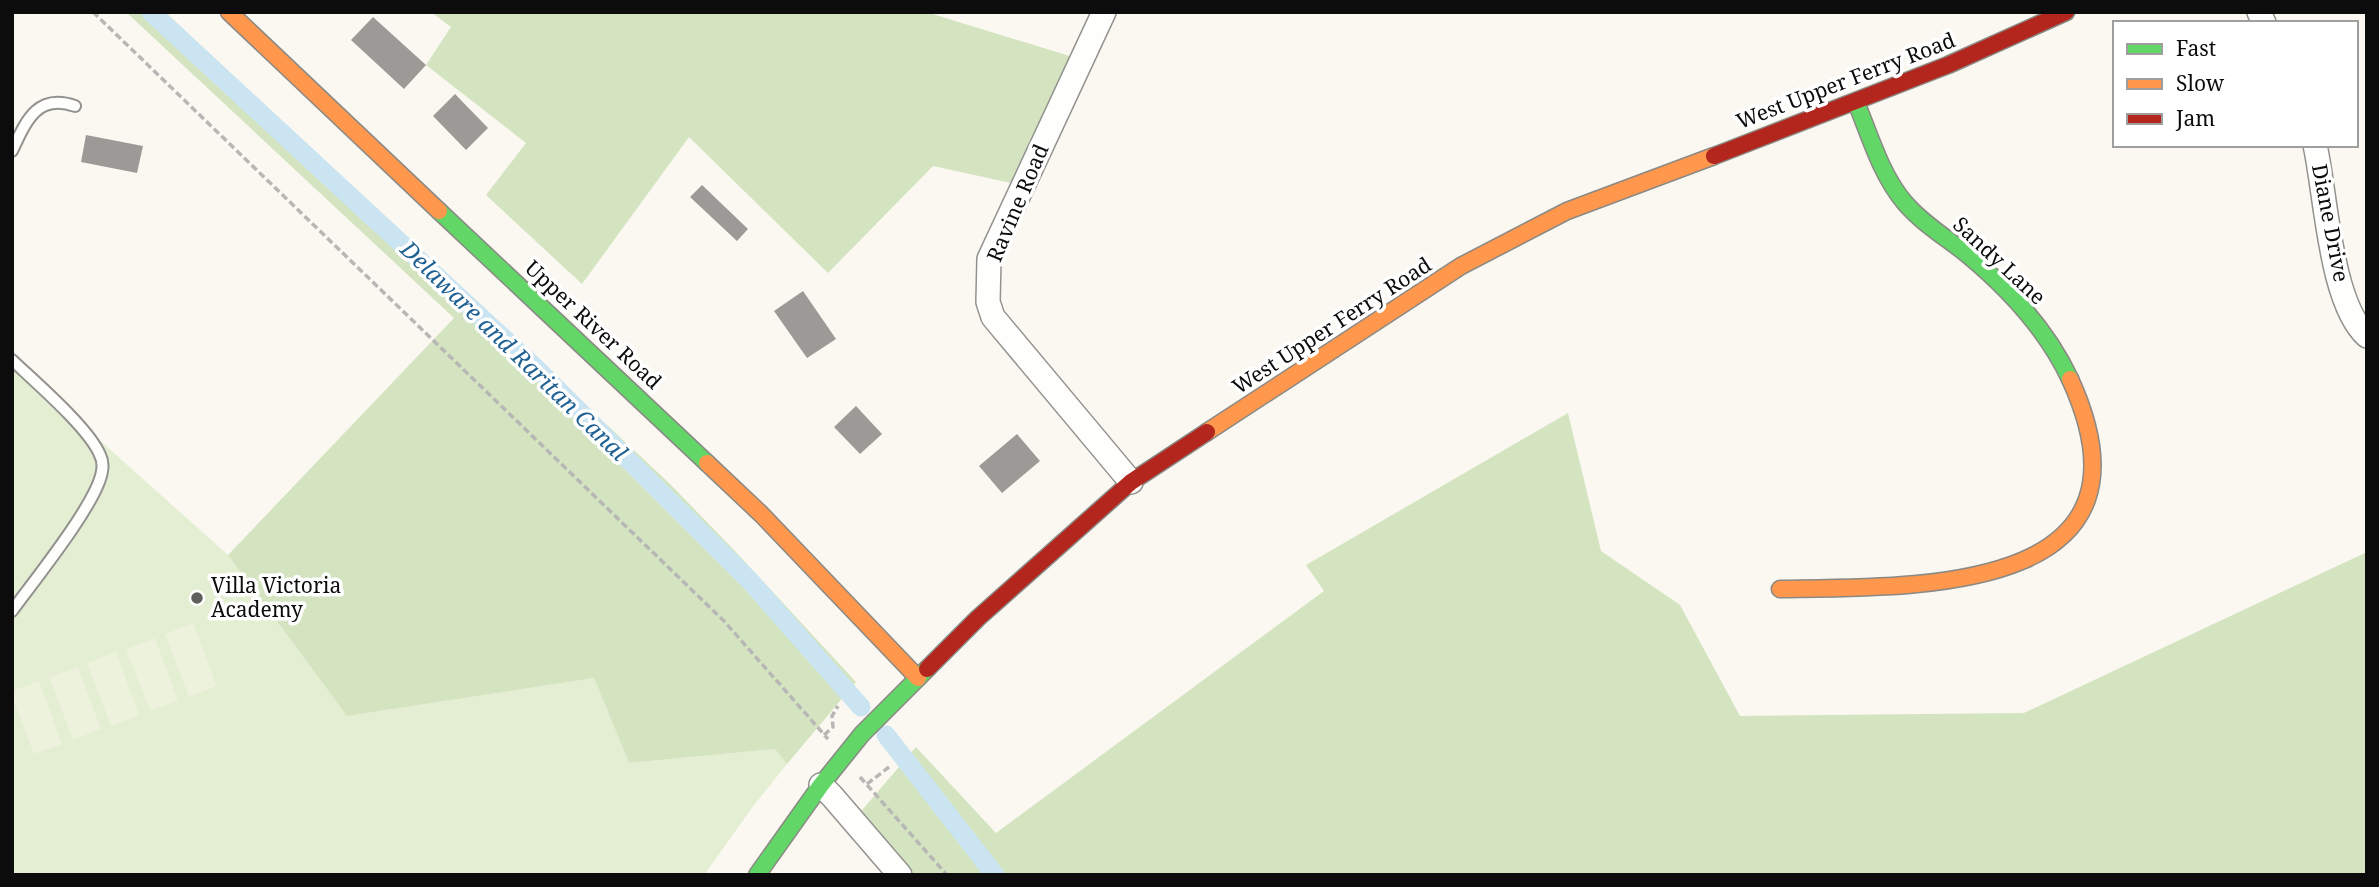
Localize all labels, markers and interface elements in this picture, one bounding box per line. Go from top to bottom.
legend [2113,21,2358,147]
street label: West Upper Ferry Road [1732,25,1959,135]
text: Fast [2176,34,2216,62]
text: Slow [2176,69,2225,97]
text: Jam [2175,104,2215,132]
street label: Ravine Road [980,139,1054,266]
street label: Diane Drive [2306,162,2356,284]
street label: Sandy Lane [1947,210,2052,310]
water label: Delaware and Raritan Canal [393,232,635,467]
street label: West Upper Ferry Road [1226,250,1437,400]
street label: Upper River Road [519,254,668,395]
place label: Villa Victoria Academy [211,571,341,623]
marker: Villa Victoria Academy [189,590,205,606]

